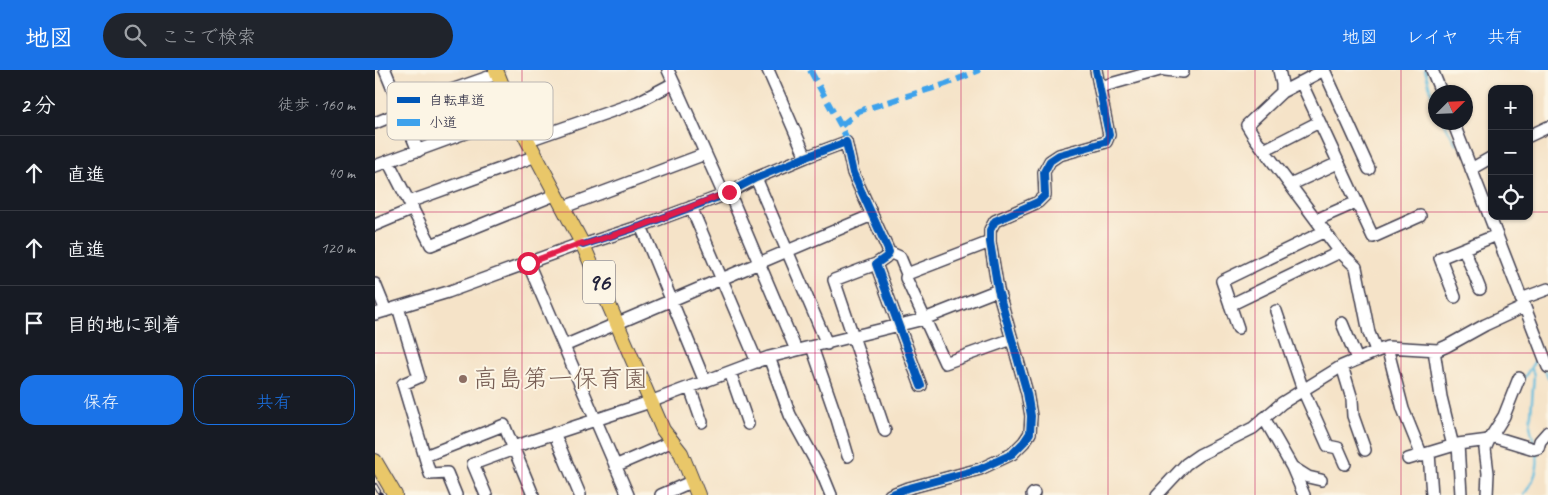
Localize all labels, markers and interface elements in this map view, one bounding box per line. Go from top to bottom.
search box [103,13,453,58]
icon: search [121,21,149,49]
text: 地図 [25,23,73,53]
text: ここで検索 [161,25,256,49]
text: 地図 [1342,26,1378,48]
text: レイヤ [1406,26,1459,48]
text: 共有 [1487,26,1523,48]
legend [387,82,553,140]
north arrow [1428,85,1473,130]
map controls [1488,85,1533,220]
button: + [1488,85,1533,130]
text: 2 分 [20,92,56,118]
text: 自転車道 [429,92,485,109]
text: 徒歩 · 160 m [278,95,355,115]
text: 小道 [429,114,457,131]
button: − [1488,130,1533,175]
icon: ahead [20,159,48,187]
text: 直進 [67,163,105,187]
text: 40 m [328,163,355,183]
button: locate [1488,175,1533,220]
route end [718,181,741,204]
icon: ahead [20,234,48,262]
text: 直進 [67,238,105,262]
text: 120 m [321,238,355,258]
route start [517,252,540,275]
road number: 96 [583,260,615,303]
icon: arrive [20,309,48,337]
text: 目的地に到着 [67,313,181,337]
place label: 高島第一保育園 [473,363,648,395]
marker: 高島第一保育園 [457,373,469,385]
button: 保存 [20,375,183,425]
button: 共有 [193,375,355,425]

